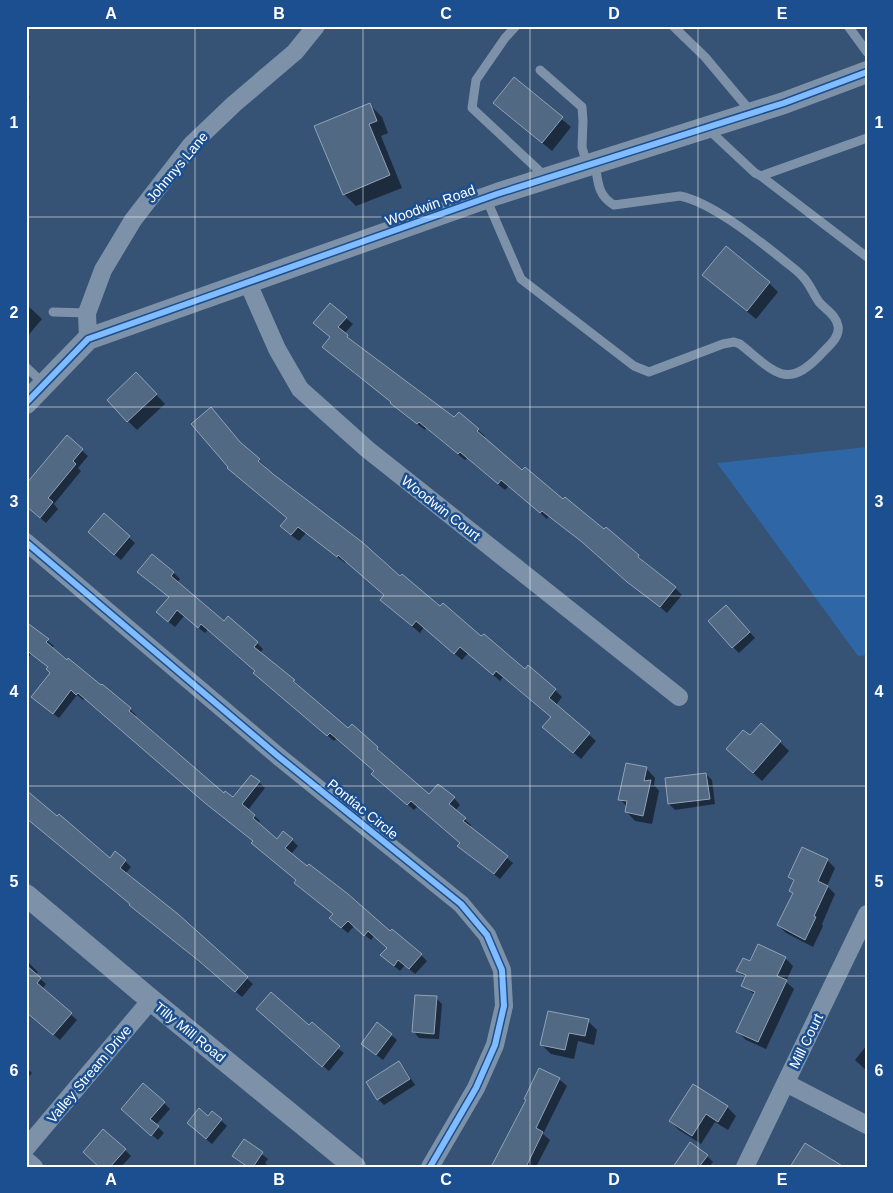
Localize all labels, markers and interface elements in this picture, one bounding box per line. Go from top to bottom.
text: A [105,5,117,22]
text: B [273,5,285,22]
text: C [440,5,452,22]
text: D [608,5,620,22]
text: E [777,5,788,22]
text: 1 [10,114,19,131]
text: 1 [875,114,884,131]
street label: Johnnys Lane [143,128,211,206]
street label: Woodwin Road [383,181,477,229]
text: 2 [10,304,19,321]
text: 2 [875,304,884,321]
street label: Woodwin Court [398,472,484,544]
text: 3 [10,493,19,510]
text: 3 [875,493,884,510]
text: 4 [10,683,19,700]
text: 4 [875,683,884,700]
street label: Pontiac Circle [324,776,402,843]
text: 5 [10,873,19,890]
text: 5 [875,873,884,890]
street label: Tilly Mill Road [151,999,229,1065]
street label: Mill Court [786,1011,826,1071]
street label: Valley Stream Drive [43,1022,135,1126]
text: 6 [10,1062,19,1079]
text: 6 [875,1062,884,1079]
text: A [105,1171,117,1188]
text: B [273,1171,285,1188]
text: C [440,1171,452,1188]
text: D [608,1171,620,1188]
text: E [777,1171,788,1188]

